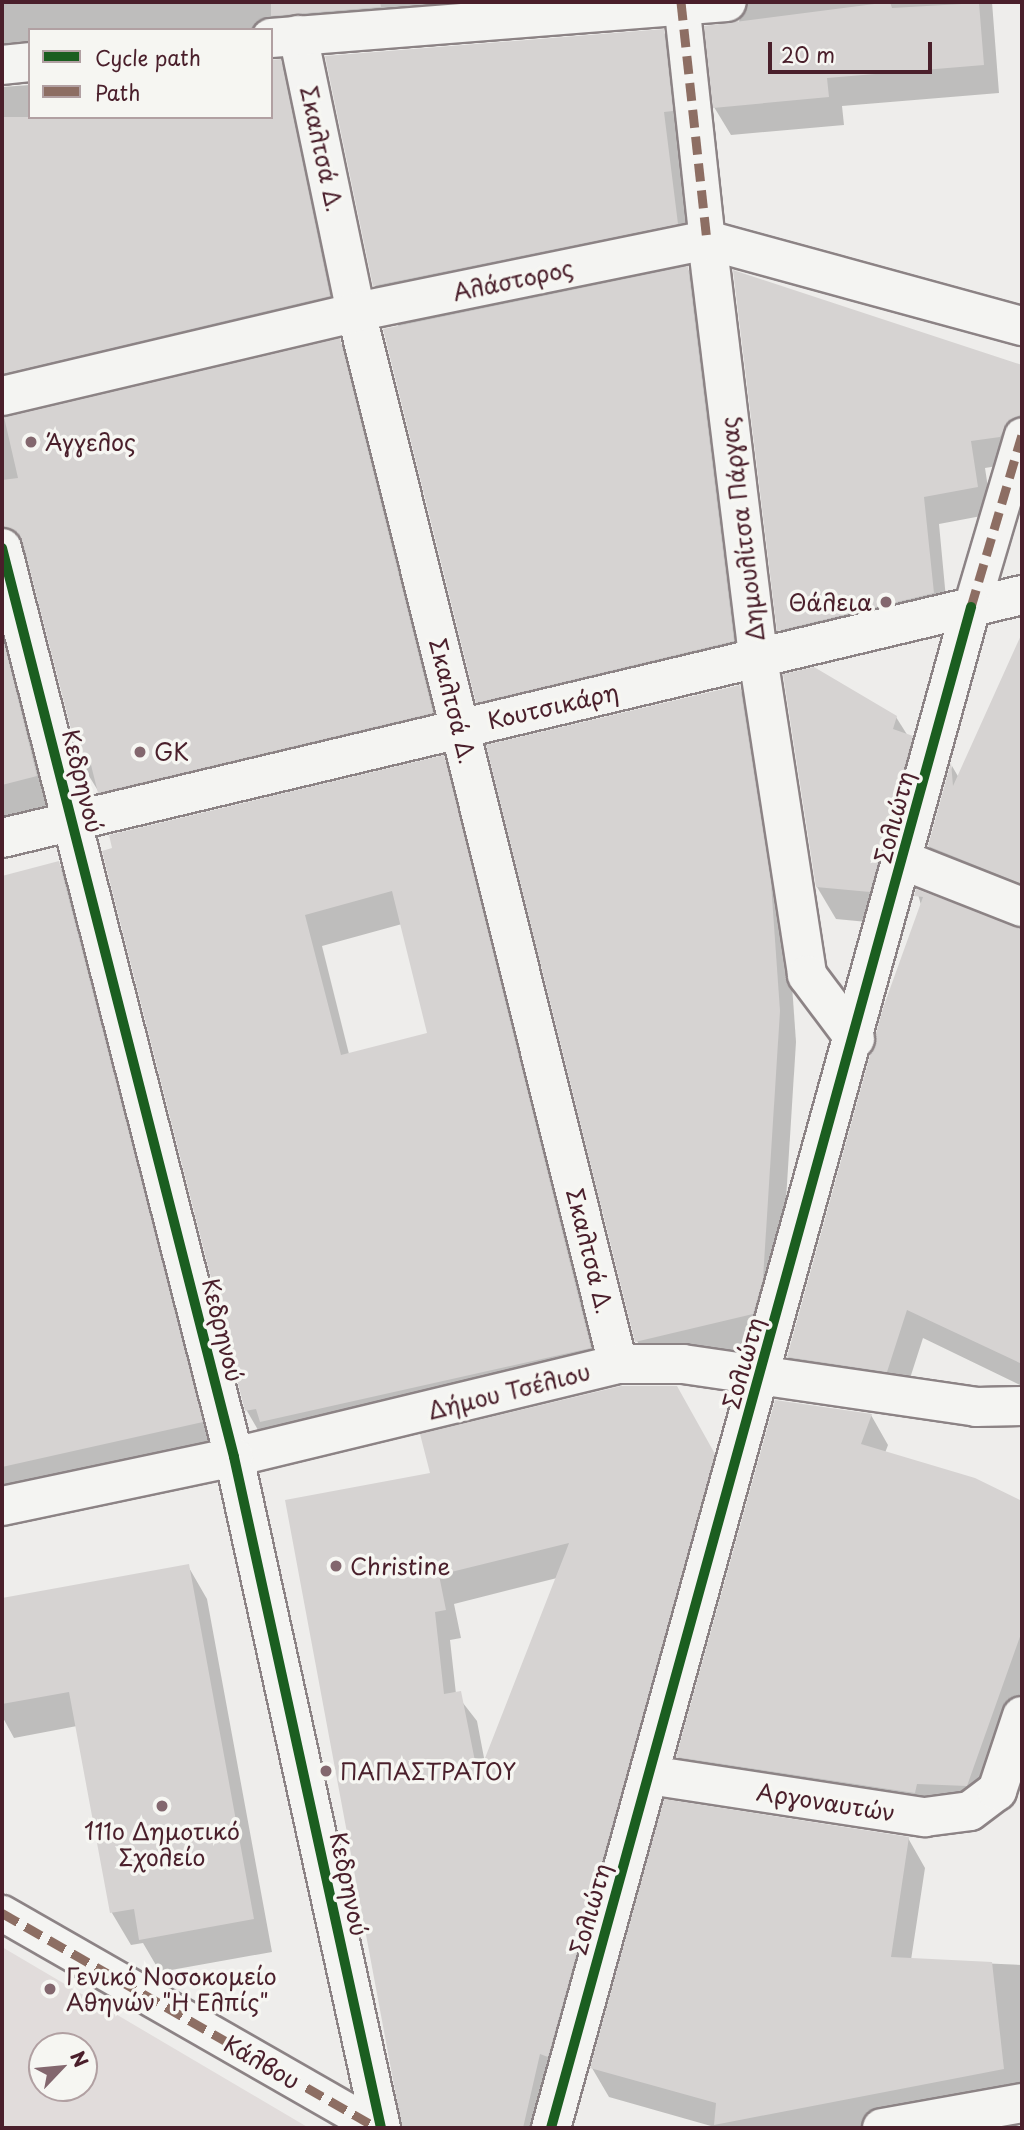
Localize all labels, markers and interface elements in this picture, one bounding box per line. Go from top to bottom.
legend [28,28,273,119]
scale bar [772,28,936,72]
text: 20 m [781,38,835,70]
text: Cycle path [95,41,201,73]
text: Path [95,76,140,108]
street label: Σκαλτσά Δ. [295,83,349,215]
street label: Αλάστορος [450,254,576,306]
street label: Δημουλίτσα Πάργας [715,415,769,643]
place label: Άγγελος [45,428,136,456]
marker: Άγγελος [23,434,39,450]
place label: Θάλεια [789,588,872,616]
marker: Θάλεια [878,594,894,610]
street label: Σκαλτσά Δ. [424,635,482,767]
street label: Κουτσικάρη [485,678,621,734]
street label: Κεδρηνού [57,727,109,835]
place label: GK [154,738,189,766]
marker: GK [132,744,148,760]
street label: Σολιώτη [869,768,919,866]
street label: Σκαλτσά Δ. [561,1185,619,1317]
street label: Κεδρηνού [197,1276,249,1384]
street label: Σολιώτη [717,1314,769,1412]
street label: Δήμου Τσέλιου [425,1357,593,1425]
place label: Christine [350,1552,450,1580]
marker: Christine [328,1558,344,1574]
place label: ΠΑΠΑΣΤΡΑΤΟΥ [340,1757,516,1785]
marker: ΠΑΠΑΣΤΡΑΤΟΥ [318,1763,334,1779]
street label: Αργοναυτών [755,1777,897,1827]
marker: 111ο Δημοτικό Σχολείο [154,1798,170,1814]
place label: 111ο Δημοτικό Σχολείο [84,1817,240,1871]
street label: Κεδρηνού [325,1830,373,1938]
street label: Σολιώτη [564,1860,616,1958]
place label: Γενικό Νοσοκομείο Αθηνών "Η Ελπίς" [66,1962,277,2016]
marker: Γενικό Νοσοκομείο Αθηνών "Η Ελπίς" [40,1979,60,1999]
street label: Κάλβου [219,2029,305,2095]
north arrow [28,2032,98,2102]
text: N [64,2046,96,2072]

